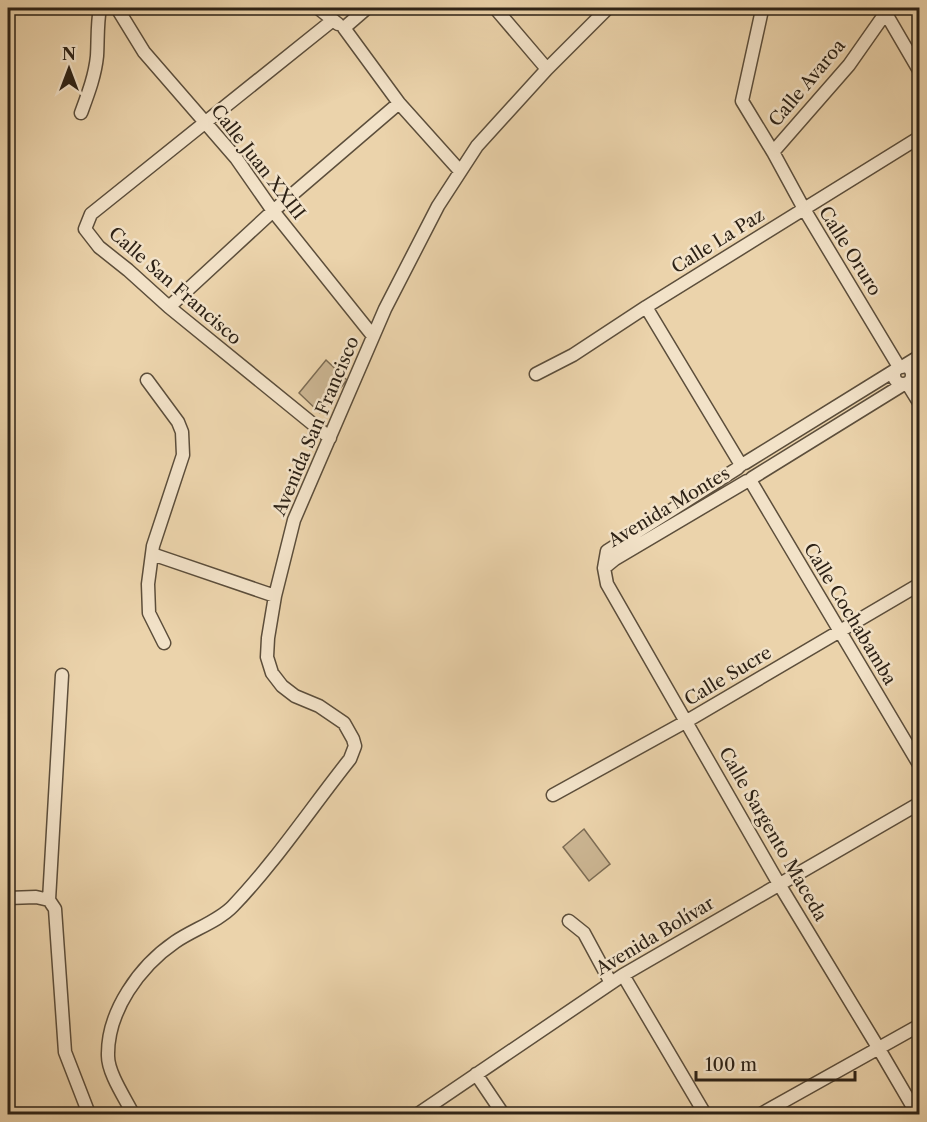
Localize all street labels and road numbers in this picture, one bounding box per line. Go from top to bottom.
street label: Calle Avaroa [764,35,850,131]
street label: Calle Juan XXIII [206,100,310,224]
street label: Calle Oruro [814,202,886,300]
street label: Calle La Paz [668,204,768,278]
street label: Calle San Francisco [104,222,246,350]
street label: Avenida San Francisco [268,333,364,520]
street label: Avenida Montes [603,462,734,552]
street label: Calle Cochabamba [799,539,901,689]
street label: Calle Sucre [680,641,776,711]
street label: Calle Sargento Maceda [714,743,832,925]
street label: Avenida Bolívar [591,892,718,980]

